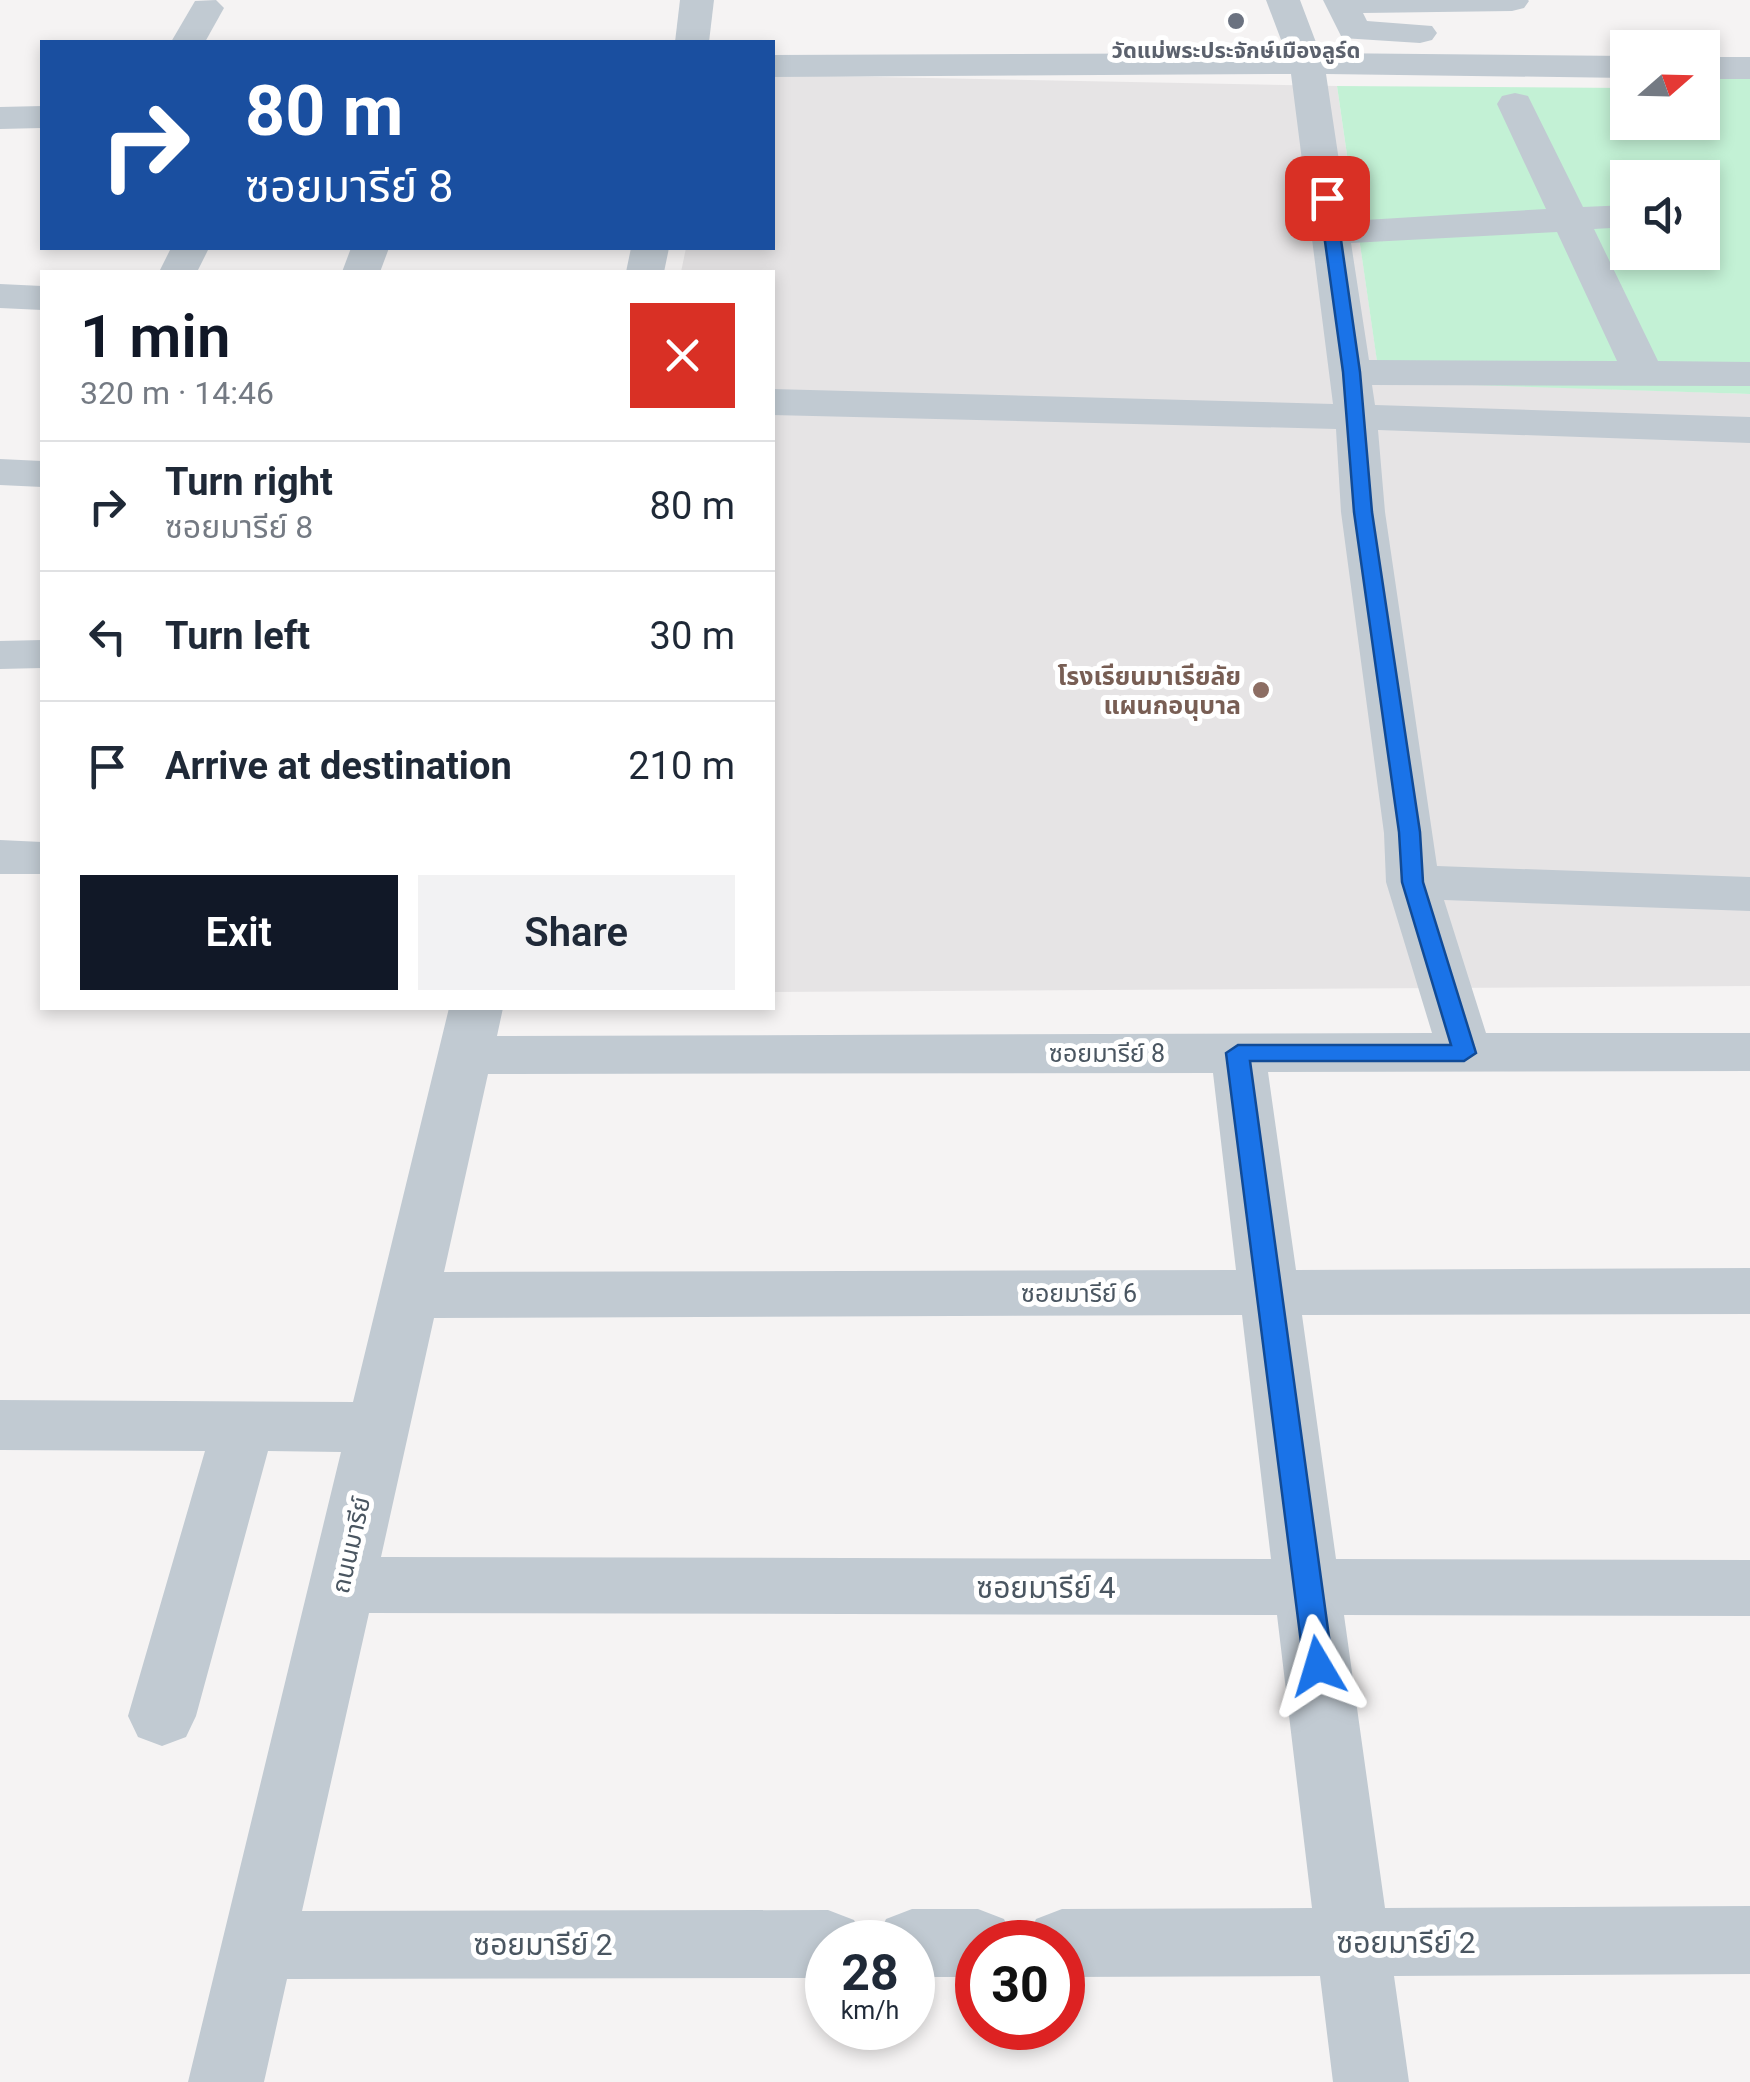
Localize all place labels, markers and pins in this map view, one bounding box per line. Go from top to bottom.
marker: วัดแม่พระประจักษ์เมืองลูร์ด [1225,10,1247,32]
place label: วัดแม่พระประจักษ์เมืองลูร์ด [1112,38,1360,64]
pin [1285,156,1370,241]
place label: โรงเรียนมาเรียลัย แผนกอนุบาล [1058,662,1241,721]
marker: โรงเรียนมาเรียลัย แผนกอนุบาล [1250,679,1272,701]

